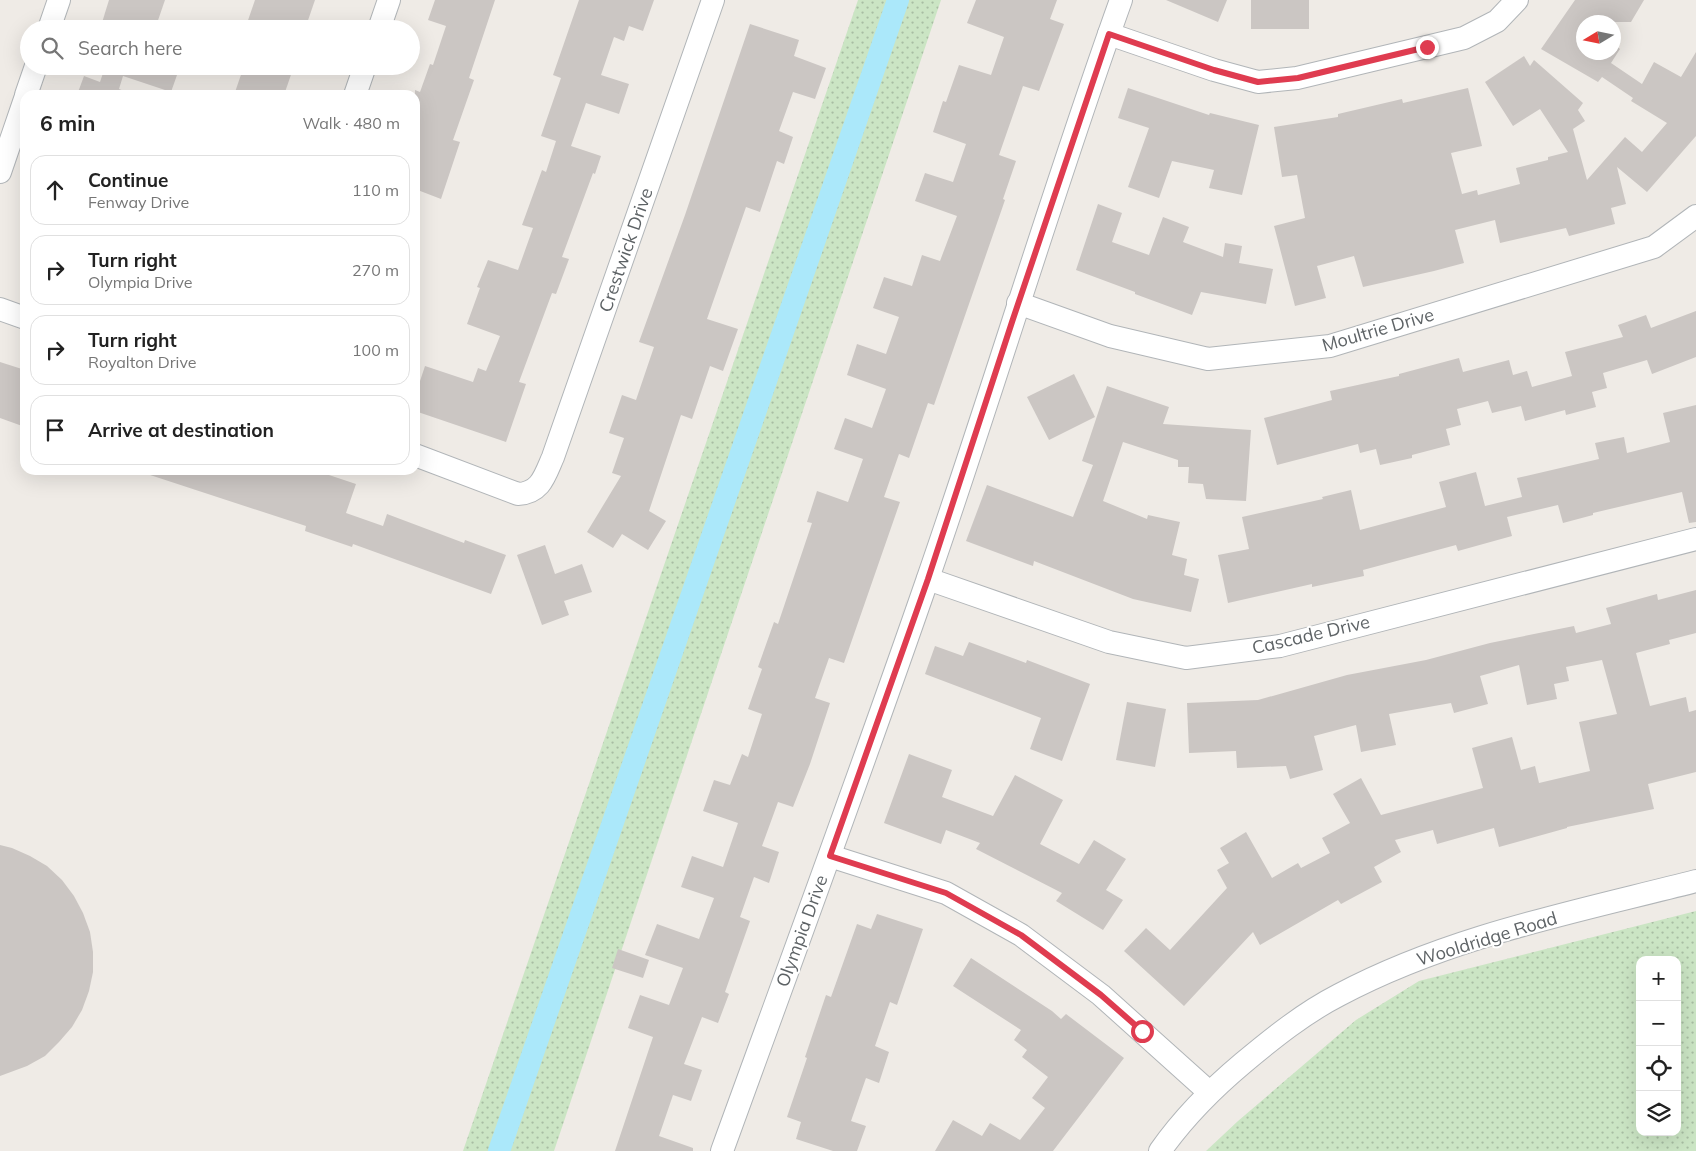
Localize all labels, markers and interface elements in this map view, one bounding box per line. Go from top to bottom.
north arrow [1576,15,1621,60]
search box [20,20,420,75]
icon: search [38,34,66,62]
text: Search here [78,36,182,60]
route end [1416,36,1439,59]
text: 6 min [40,110,95,136]
text: Walk · 480 m [302,113,400,133]
text: Continue [88,168,168,192]
icon: ahead [41,176,69,204]
text: 110 m [352,180,399,200]
street label: Crestwick Drive [593,185,658,315]
text: Fenway Drive [88,192,189,212]
text: Turn right [88,248,177,272]
icon: right [41,256,69,284]
text: 270 m [352,260,399,280]
text: Olympia Drive [88,272,193,292]
street label: Moultrie Drive [1319,303,1437,356]
text: Turn right [88,328,177,352]
icon: right [41,336,69,364]
text: 100 m [352,340,399,360]
text: Royalton Drive [88,352,197,372]
icon: arrive [41,416,69,444]
text: Arrive at destination [88,418,274,442]
street label: Cascade Drive [1250,610,1372,659]
street label: Olympia Drive [771,872,832,990]
street label: Wooldridge Road [1414,906,1560,971]
map controls [1636,956,1681,1136]
button: + [1636,956,1681,1001]
button: − [1636,1001,1681,1046]
route start [1131,1020,1154,1043]
button: locate [1636,1046,1681,1091]
button: layers [1636,1091,1681,1136]

